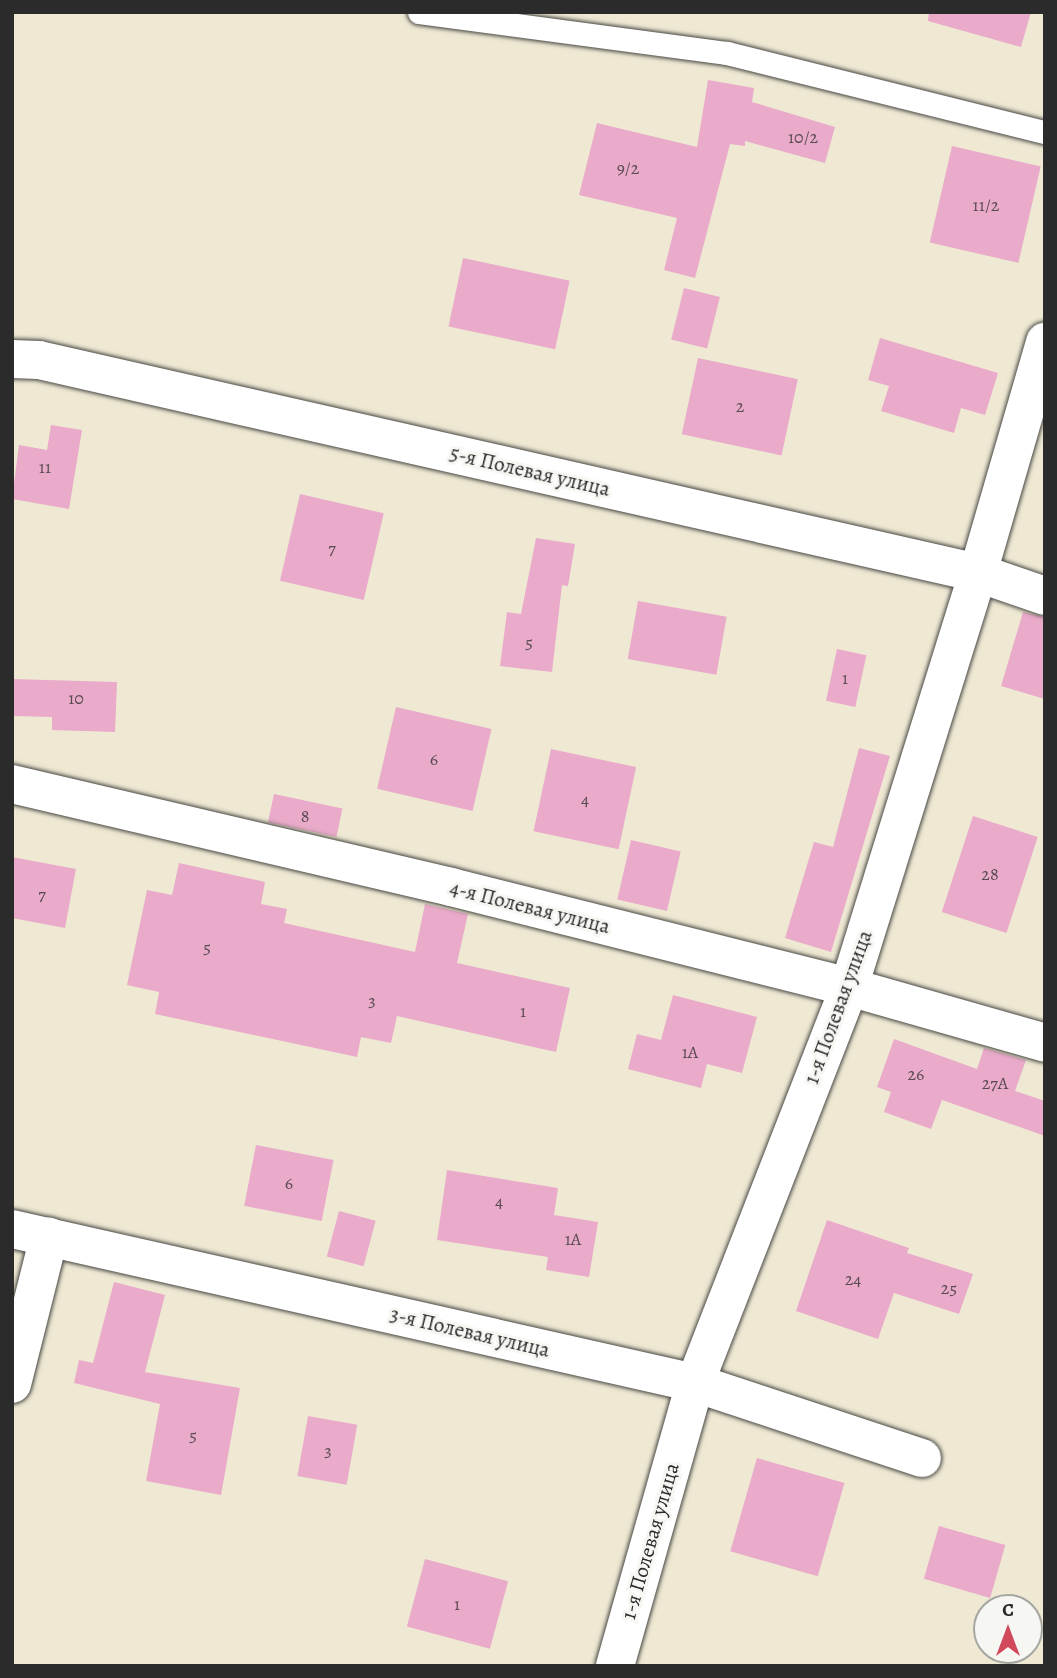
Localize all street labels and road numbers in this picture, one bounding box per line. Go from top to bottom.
street label: 5-я Полевая улица [447,440,613,502]
street label: 4-я Полевая улица [447,875,613,939]
street label: 1-я Полевая улица [799,927,877,1087]
street label: 3-я Полевая улица [388,1301,552,1363]
street label: 1-я Полевая улица [616,1460,684,1622]

